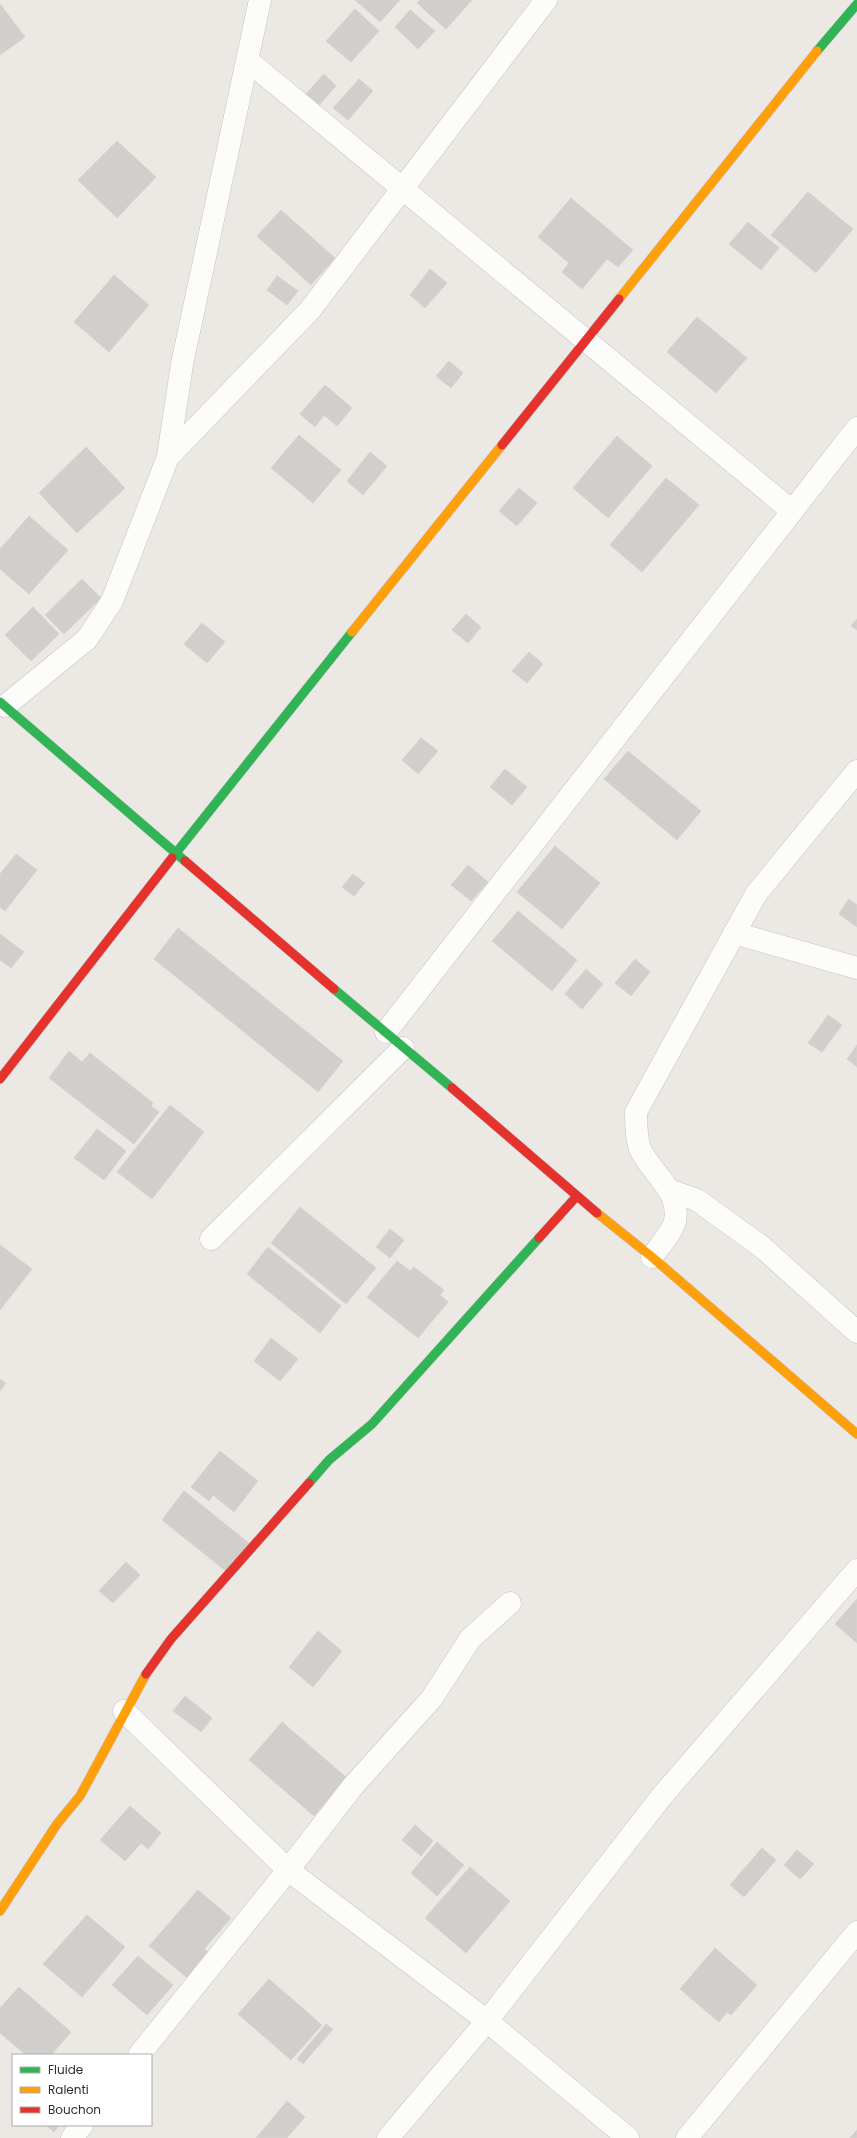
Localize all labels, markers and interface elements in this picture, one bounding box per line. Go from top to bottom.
legend [12,2054,152,2126]
text: Fluide [48,2061,83,2078]
text: Ralenti [48,2081,89,2098]
text: Bouchon [48,2101,101,2118]

